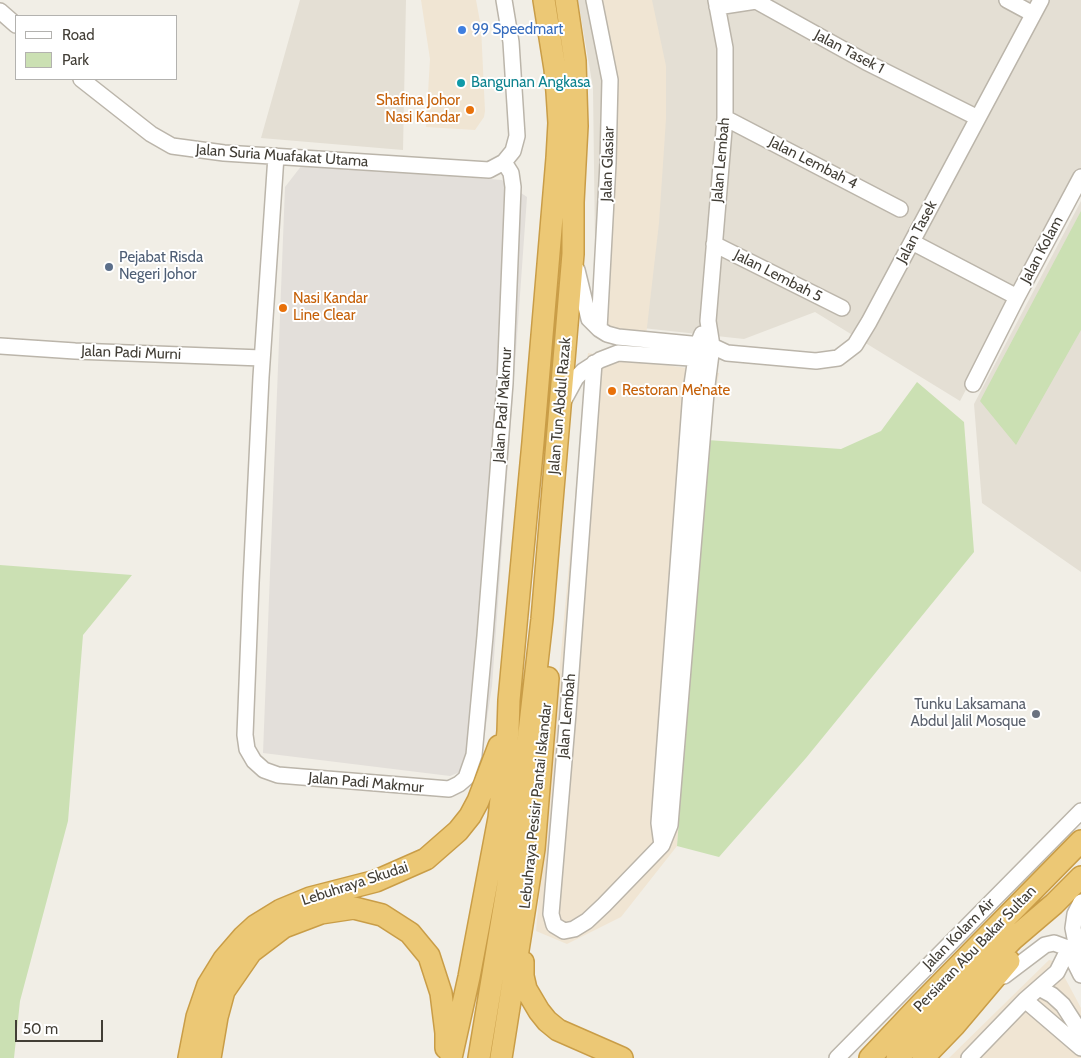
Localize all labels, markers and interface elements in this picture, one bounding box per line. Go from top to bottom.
legend [15,15,178,80]
place label: 99 Speedmart [472,21,563,39]
marker: 99 Speedmart [456,24,468,36]
text: Road [62,26,95,44]
street label: Jalan Tasek 1 [811,26,887,78]
text: Park [62,51,89,69]
place label: Bangunan Angkasa [471,74,591,92]
marker: Bangunan Angkasa [455,77,467,89]
place label: Shafina Johor Nasi Kandar [376,92,460,127]
marker: Shafina Johor Nasi Kandar [464,104,476,116]
street label: Jalan Lembah [708,117,734,203]
street label: Jalan Glasiar [598,126,618,202]
street label: Jalan Lembah 4 [766,133,860,193]
street label: Jalan Suria Muafakat Utama [195,141,369,171]
street label: Jalan Tasek [893,198,941,266]
street label: Jalan Kolam [1017,213,1067,287]
street label: Jalan Lembah 5 [731,246,825,306]
place label: Pejabat Risda Negeri Johor [119,249,203,284]
marker: Pejabat Risda Negeri Johor [103,261,115,273]
place label: Nasi Kandar Line Clear [293,290,368,325]
marker: Nasi Kandar Line Clear [277,302,289,314]
street label: Jalan Tun Abdul Razak [545,337,575,475]
street label: Jalan Padi Murni [81,342,181,364]
street label: Jalan Padi Makmur [490,347,516,463]
place label: Restoran Me’nate [622,382,730,400]
marker: Restoran Me’nate [606,385,618,397]
street label: Jalan Lembah [554,673,580,759]
place label: Tunku Laksamana Abdul Jalil Mosque [910,696,1026,731]
street label: Lebuhraya Pesisir Pantai Iskandar [516,702,556,910]
marker: Tunku Laksamana Abdul Jalil Mosque [1030,708,1042,720]
street label: Jalan Padi Makmur [308,769,424,797]
street label: Lebuhraya Skudai [299,858,411,910]
street label: Persiaran Abu Bakar Sultan [910,882,1040,1016]
street label: Jalan Kolam Air [919,894,999,974]
scale bar [18,1010,105,1042]
text: 50 m [23,1020,58,1038]

